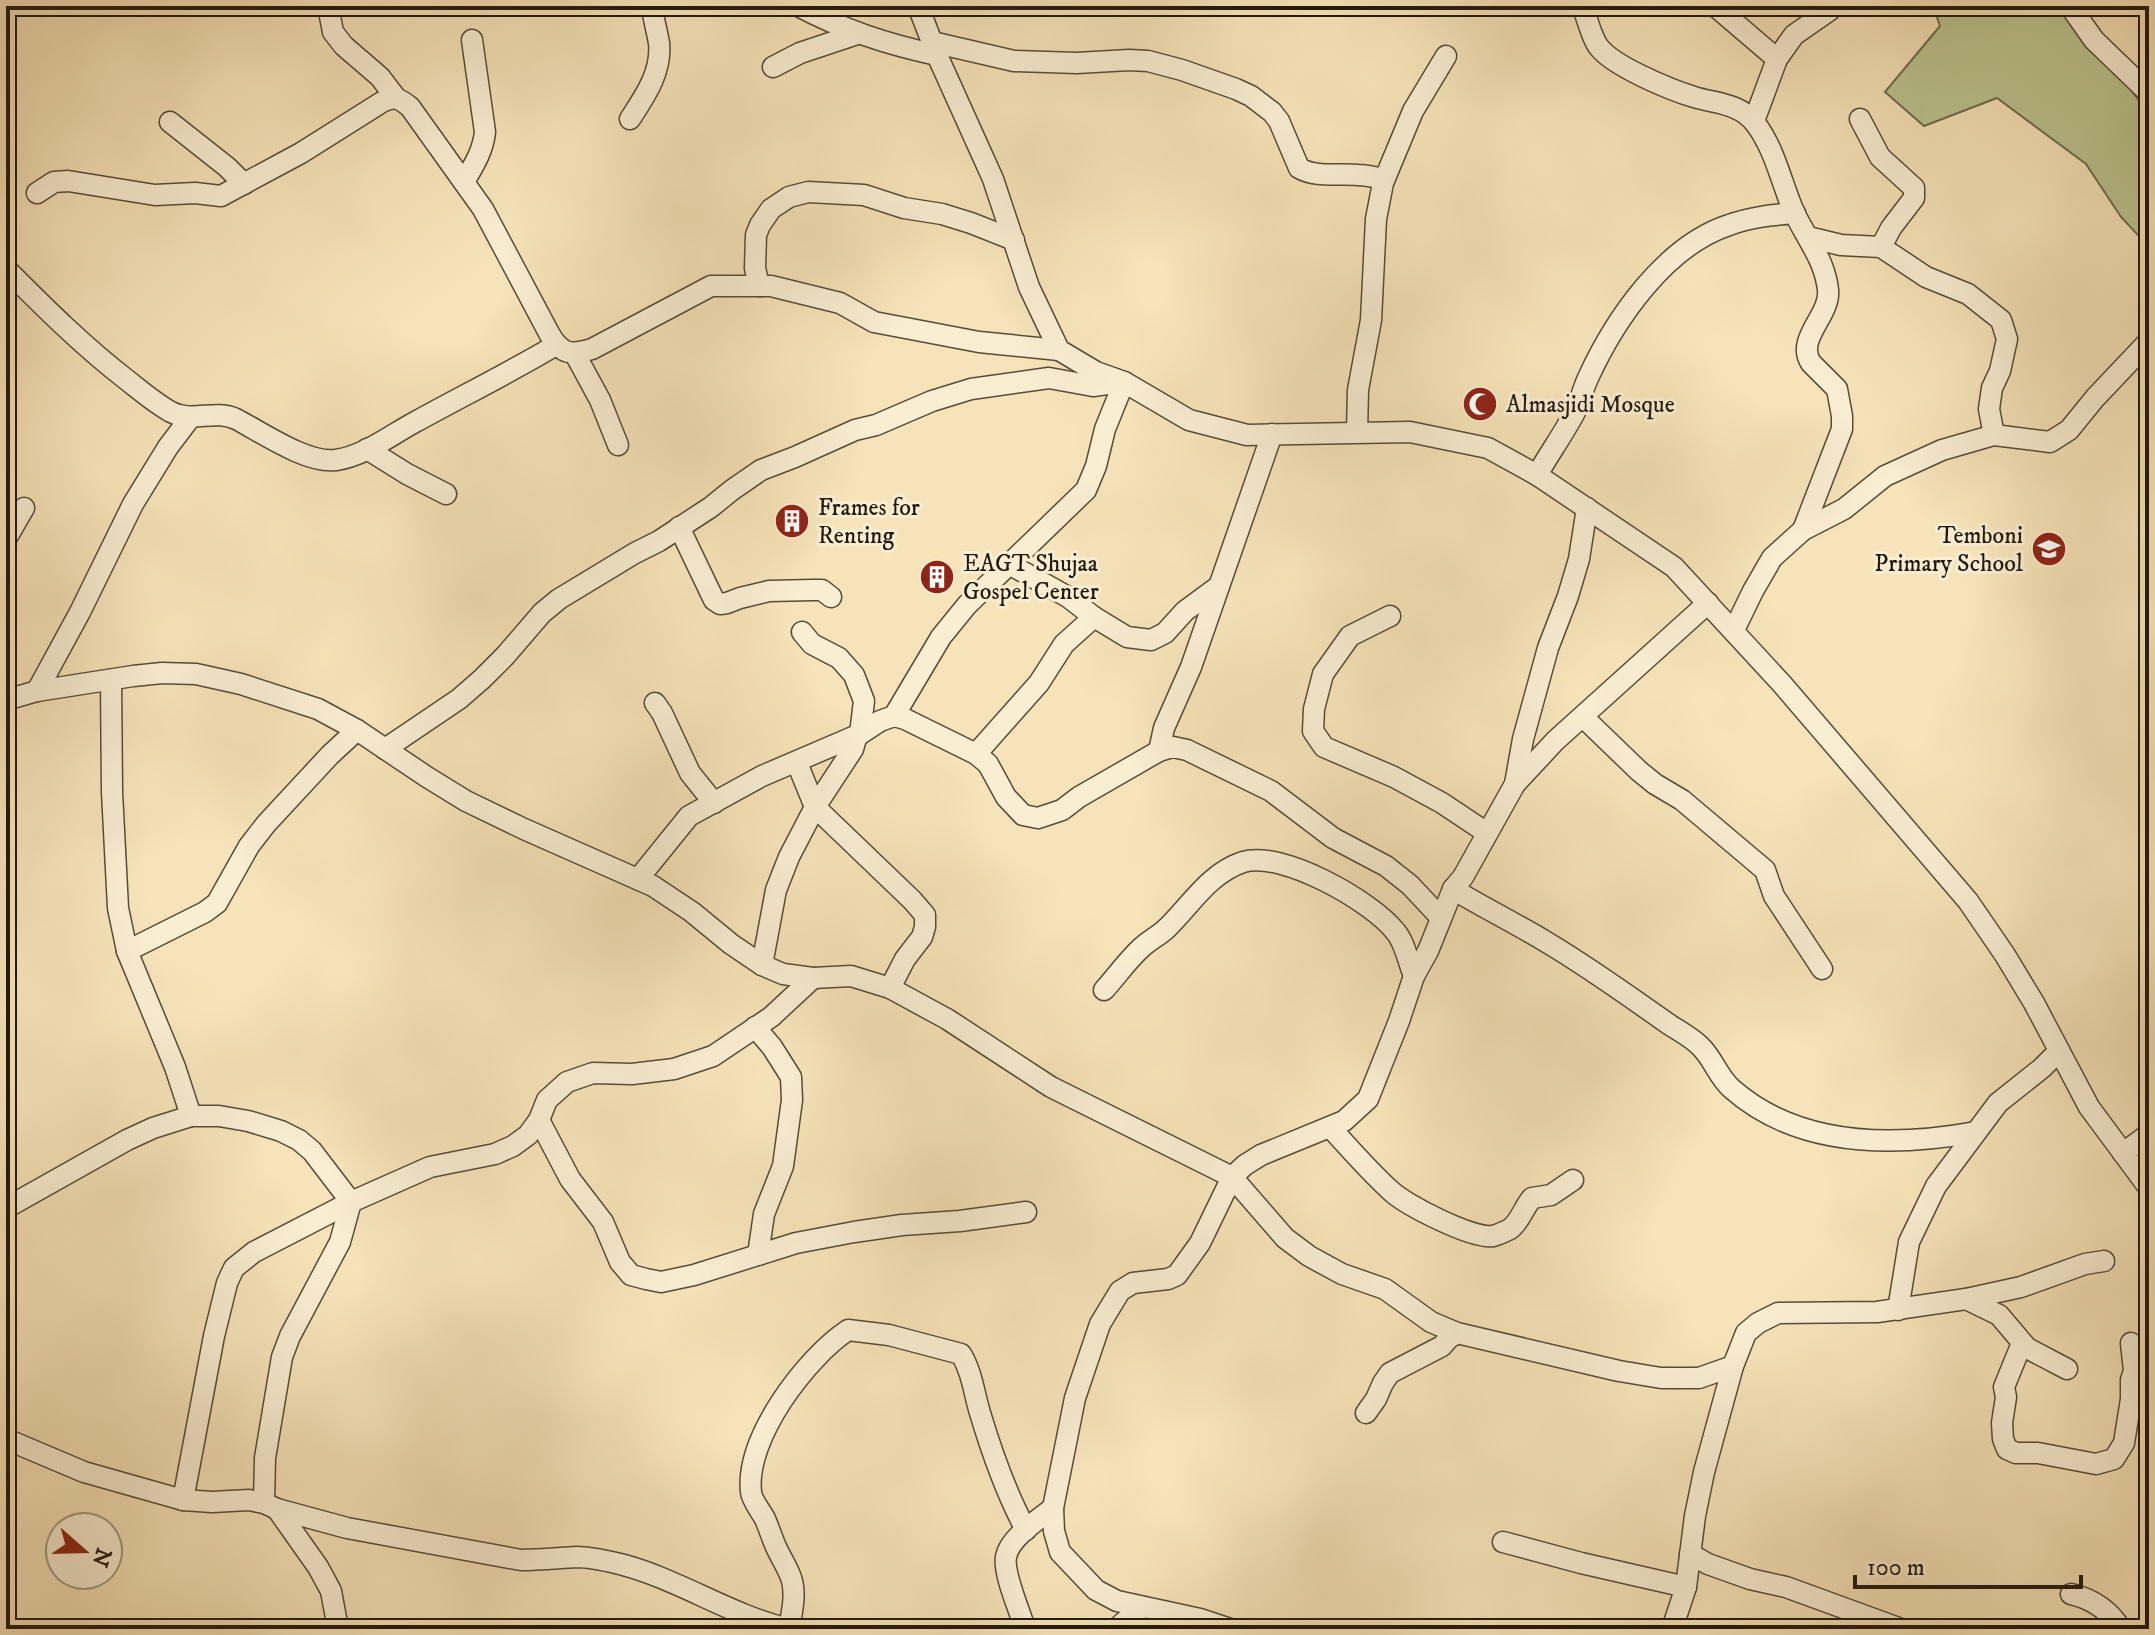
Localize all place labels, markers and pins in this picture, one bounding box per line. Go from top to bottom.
mosque icon: Almasjidi Mosque [1461,385,1499,423]
place label: Almasjidi Mosque [1506,390,1675,420]
place label: Frames for Renting [818,493,920,551]
building icon: Frames for Renting [773,502,811,540]
place label: Temboni Primary School [1874,521,2024,579]
school or university icon: Temboni Primary School [2030,530,2068,568]
place label: EAGT Shujaa Gospel Center [963,549,1099,607]
building icon: EAGT Shujaa Gospel Center [918,558,956,596]

